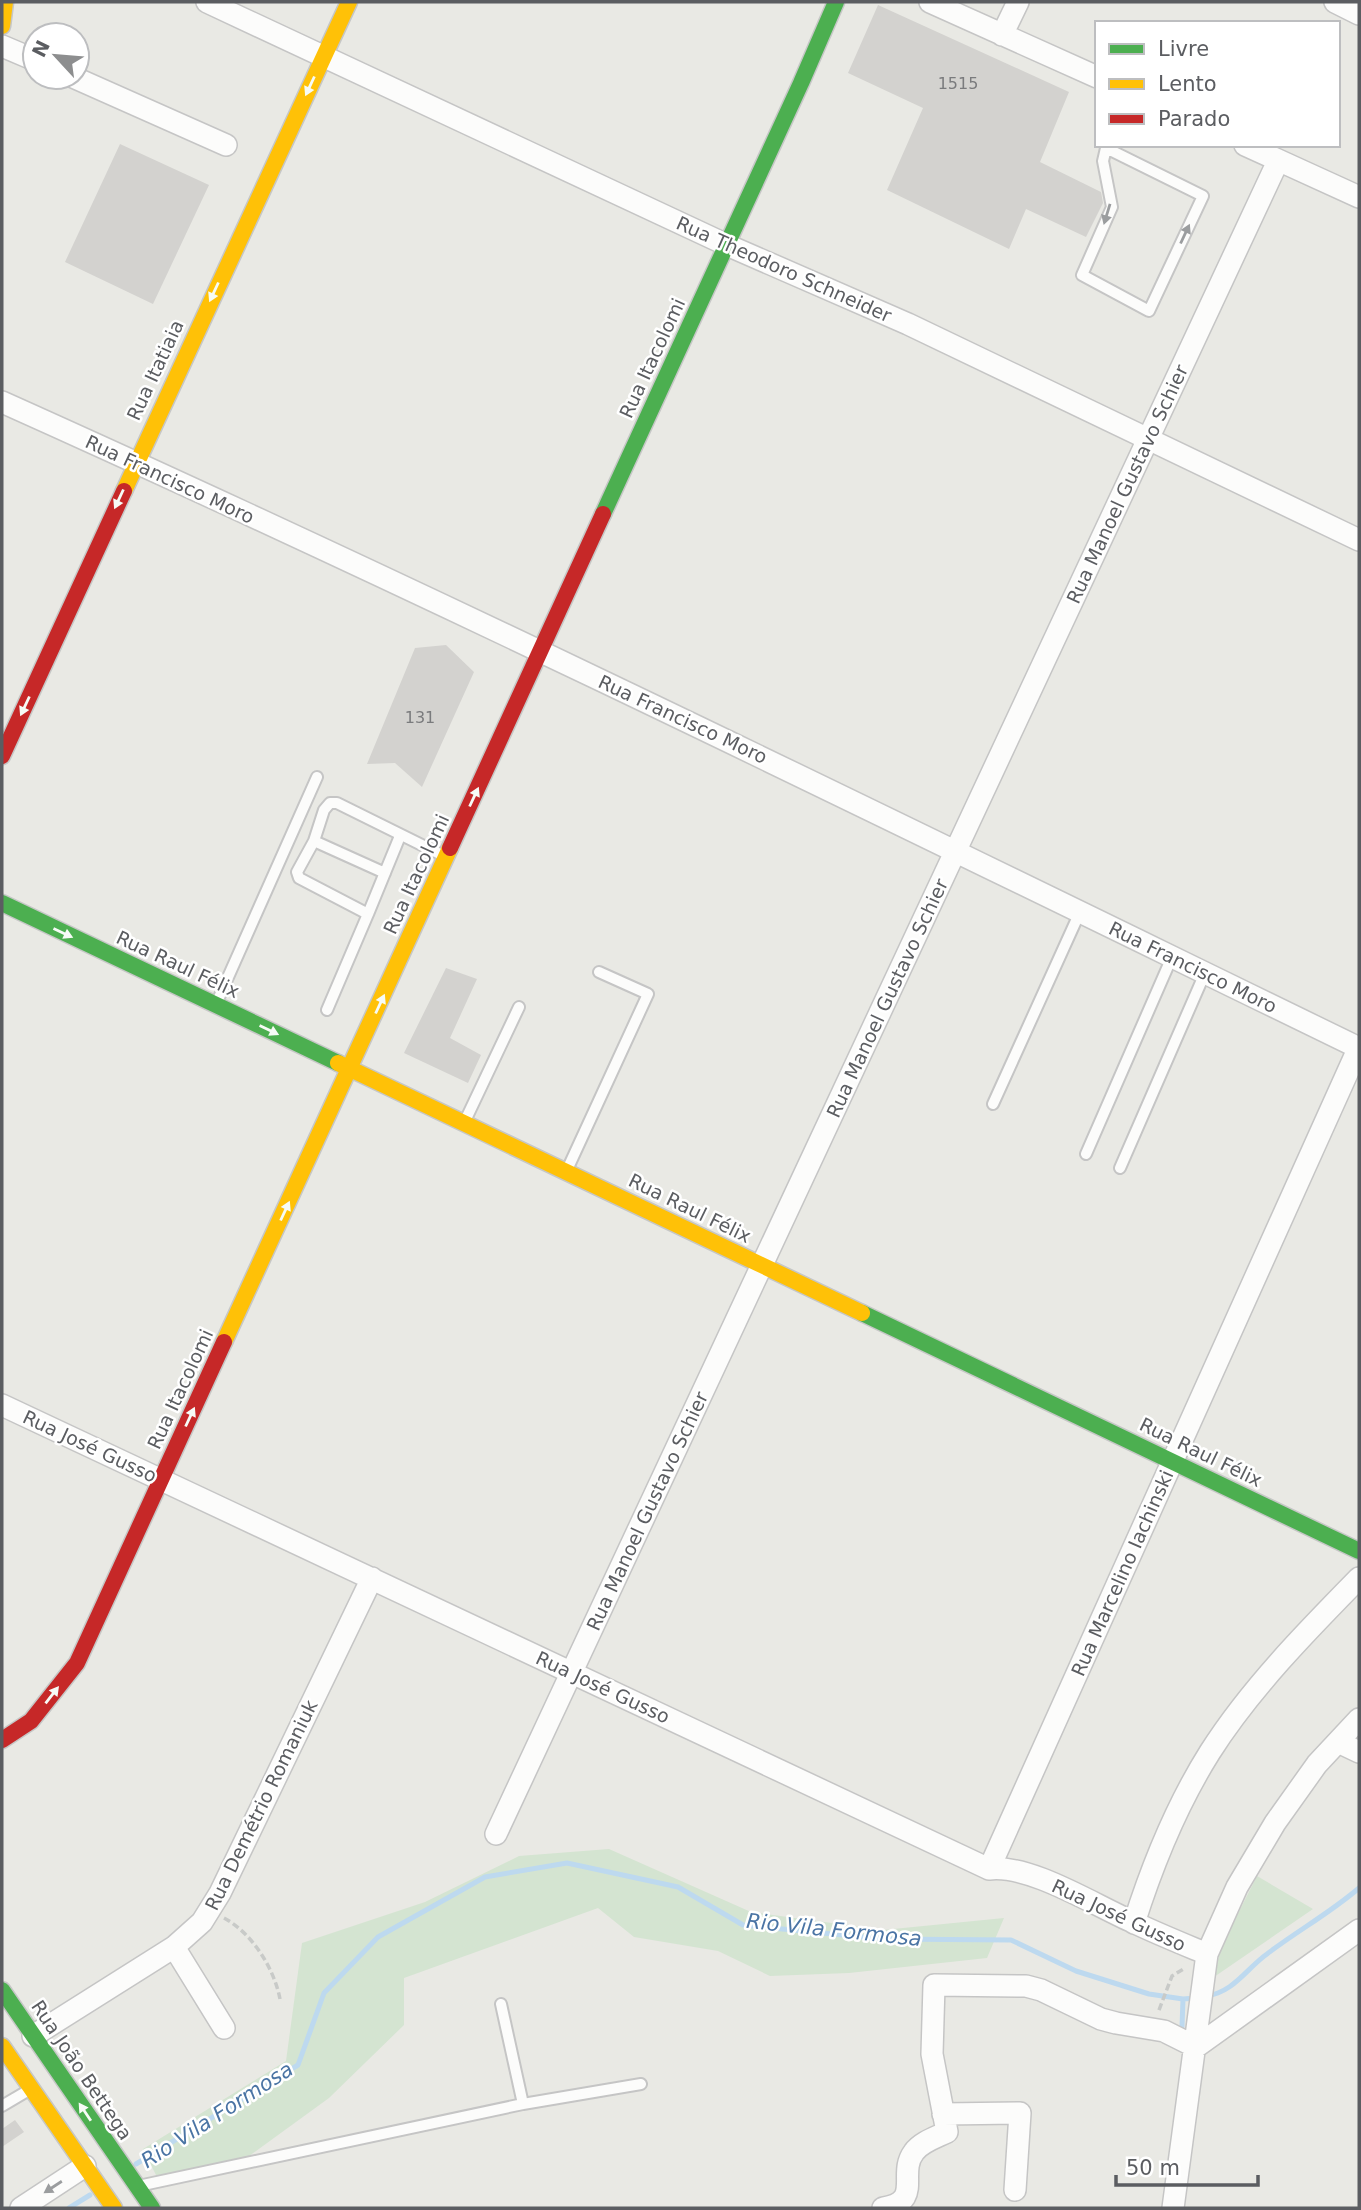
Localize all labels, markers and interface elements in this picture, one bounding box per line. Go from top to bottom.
north arrow [21,21,91,91]
legend [1095,21,1340,147]
text: N [27,37,54,61]
text: Livre [1158,37,1209,61]
text: Lento [1158,72,1217,96]
house number: 1515 [938,74,978,93]
one-way arrow [304,76,315,96]
text: Parado [1158,107,1230,131]
one-way arrow [1102,203,1112,224]
street label: Rua Theodoro Schneider [673,212,895,326]
one-way arrow [1179,224,1191,244]
one-way arrow [208,282,219,302]
street label: Rua Itacolomi [615,295,689,421]
street label: Rua Itatiaia [122,316,188,424]
street label: Rua Manoel Gustavo Schier [1062,361,1192,607]
street label: Rua Francisco Moro [82,430,258,528]
one-way arrow [113,489,125,509]
street label: Rua Francisco Moro [595,670,771,768]
one-way arrow [19,696,31,716]
house number: 131 [405,708,435,727]
one-way arrow [468,787,480,807]
street label: Rua Itacolomi [379,811,453,937]
street label: Rua Manoel Gustavo Schier [822,875,952,1121]
street label: Rua Francisco Moro [1106,917,1280,1017]
street label: Rua Raul Félix [113,926,243,1002]
one-way arrow [53,927,73,938]
one-way arrow [374,994,385,1014]
one-way arrow [259,1024,279,1036]
street label: Rua Raul Félix [625,1169,755,1247]
one-way arrow [280,1200,291,1221]
street label: Rua Itacolomi [143,1326,217,1452]
street label: Rua Manoel Gustavo Schier [582,1388,712,1634]
street label: Rua José Gusso [20,1405,160,1487]
one-way arrow [184,1407,196,1427]
street label: Rua Raul Félix [1136,1413,1266,1491]
street label: Rua Marcelino Iachinski [1067,1467,1177,1679]
street label: Rua José Gusso [533,1646,673,1728]
one-way arrow [44,1686,59,1704]
street label: Rua Demétrio Romaniuk [200,1696,322,1914]
street label: Rua José Gusso [1049,1874,1189,1956]
water label: Rio Vila Formosa [745,1909,923,1951]
street label: Rua João Bettega [27,1996,137,2144]
water label: Rio Vila Formosa [137,2057,297,2173]
one-way arrow [78,2103,92,2121]
scale bar [1116,2144,1258,2188]
text: 50 m [1126,2156,1180,2180]
one-way arrow [44,2180,62,2194]

